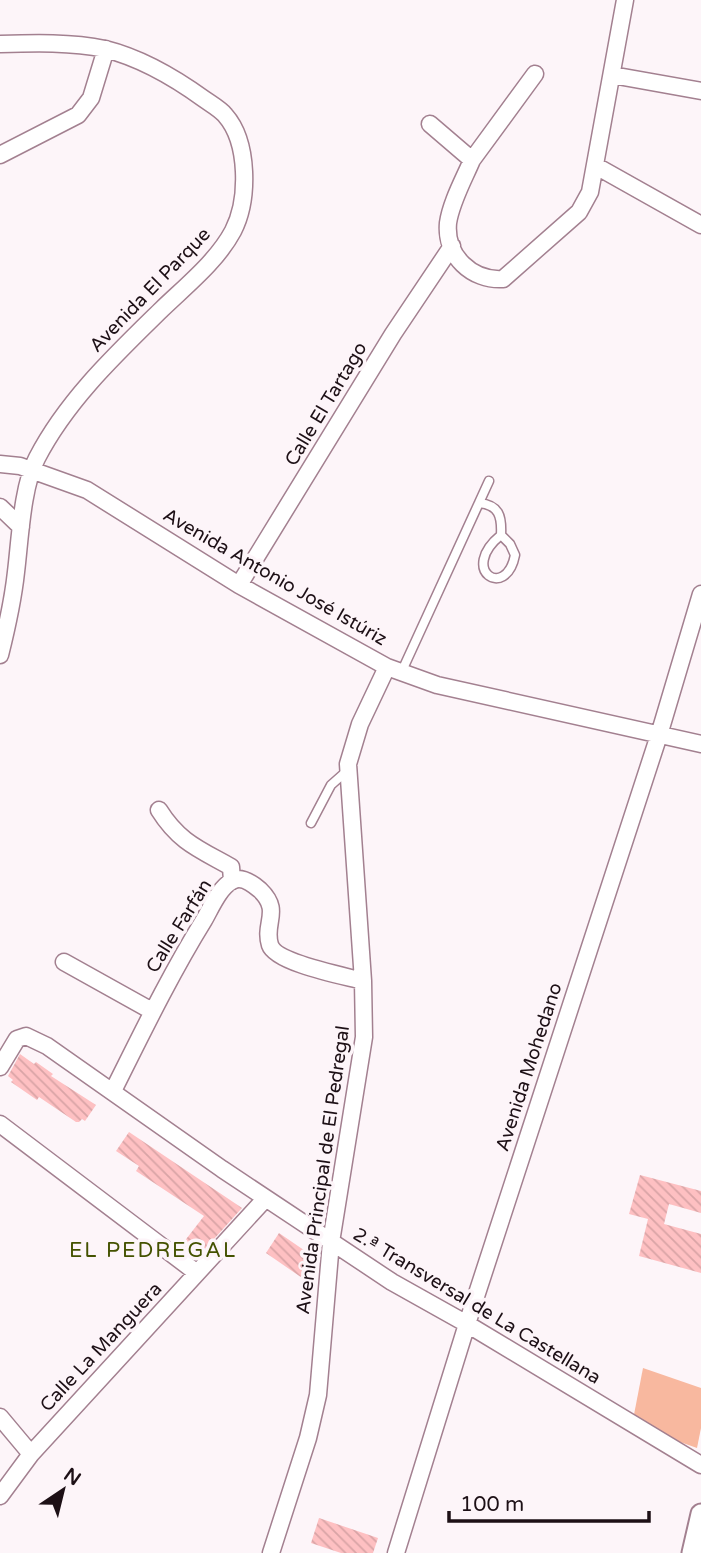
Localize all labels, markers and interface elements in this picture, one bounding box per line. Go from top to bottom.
street label: Avenida El Parque [85,223,215,357]
street label: Calle El Tartago [280,338,372,470]
street label: Avenida Antonio José Istúriz [159,504,391,650]
street label: Calle Farfán [142,875,216,977]
street label: Avenida Mohedano [491,980,567,1154]
street label: Avenida Principal de El Pedregal [292,1024,354,1316]
street label: 2.ª Transversal de La Castellana [349,1223,605,1389]
district label: EL PEDREGAL [69,1238,237,1263]
street label: Calle La Manguera [36,1278,166,1416]
north arrow [28,1455,98,1525]
text: N [60,1464,85,1490]
scale bar [449,1480,648,1524]
text: 100 m [460,1492,524,1517]

